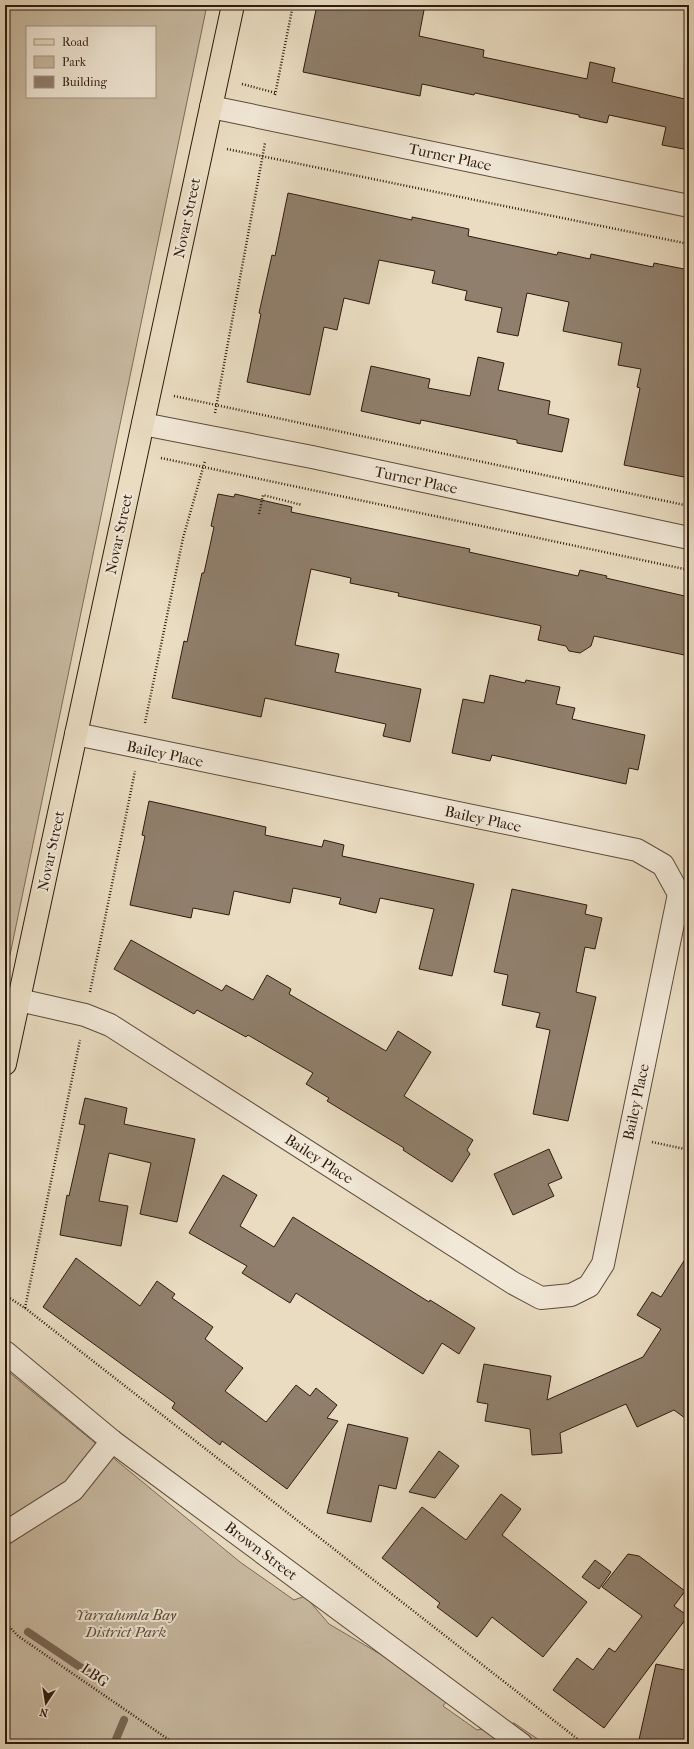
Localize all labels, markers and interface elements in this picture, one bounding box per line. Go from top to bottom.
legend [26,26,156,98]
text: Road [62,35,89,49]
text: Park [62,55,87,69]
text: Building [62,75,107,89]
street label: Turner Place [407,139,494,175]
street label: Novar Street [170,175,204,260]
street label: Turner Place [373,462,460,498]
street label: Novar Street [102,491,136,576]
street label: Bailey Place [125,737,205,771]
street label: Bailey Place [443,802,523,836]
street label: Novar Street [34,808,68,893]
street label: Bailey Place [619,1062,653,1142]
street label: Bailey Place [282,1130,357,1188]
street label: Brown Street [221,1518,301,1584]
park label: Yarralumla Bay District Park [76,1606,177,1641]
street label: LBG [78,1659,113,1691]
north arrow [26,1683,66,1723]
text: N [38,1705,49,1720]

